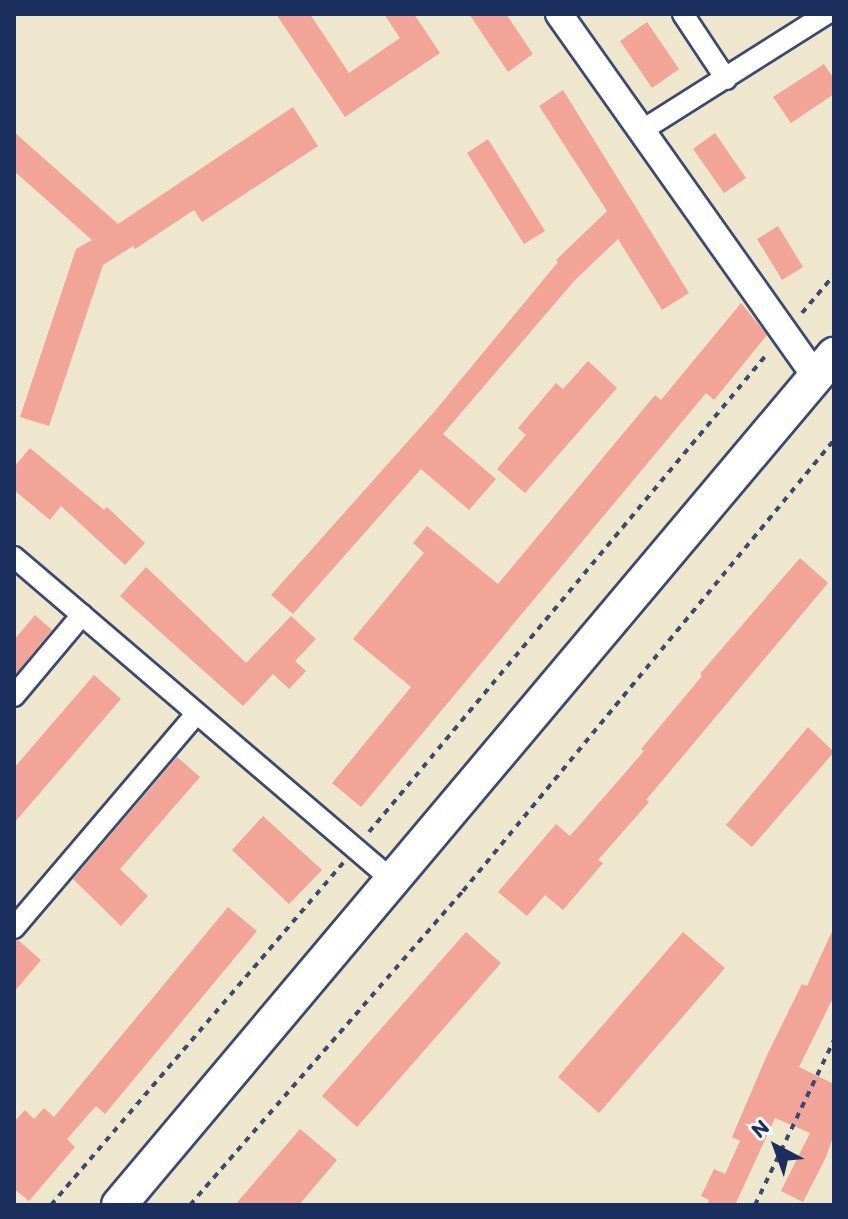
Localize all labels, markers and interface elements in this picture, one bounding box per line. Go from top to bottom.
north arrow [736,1107,816,1187]
text: N [745,1113,774,1144]

